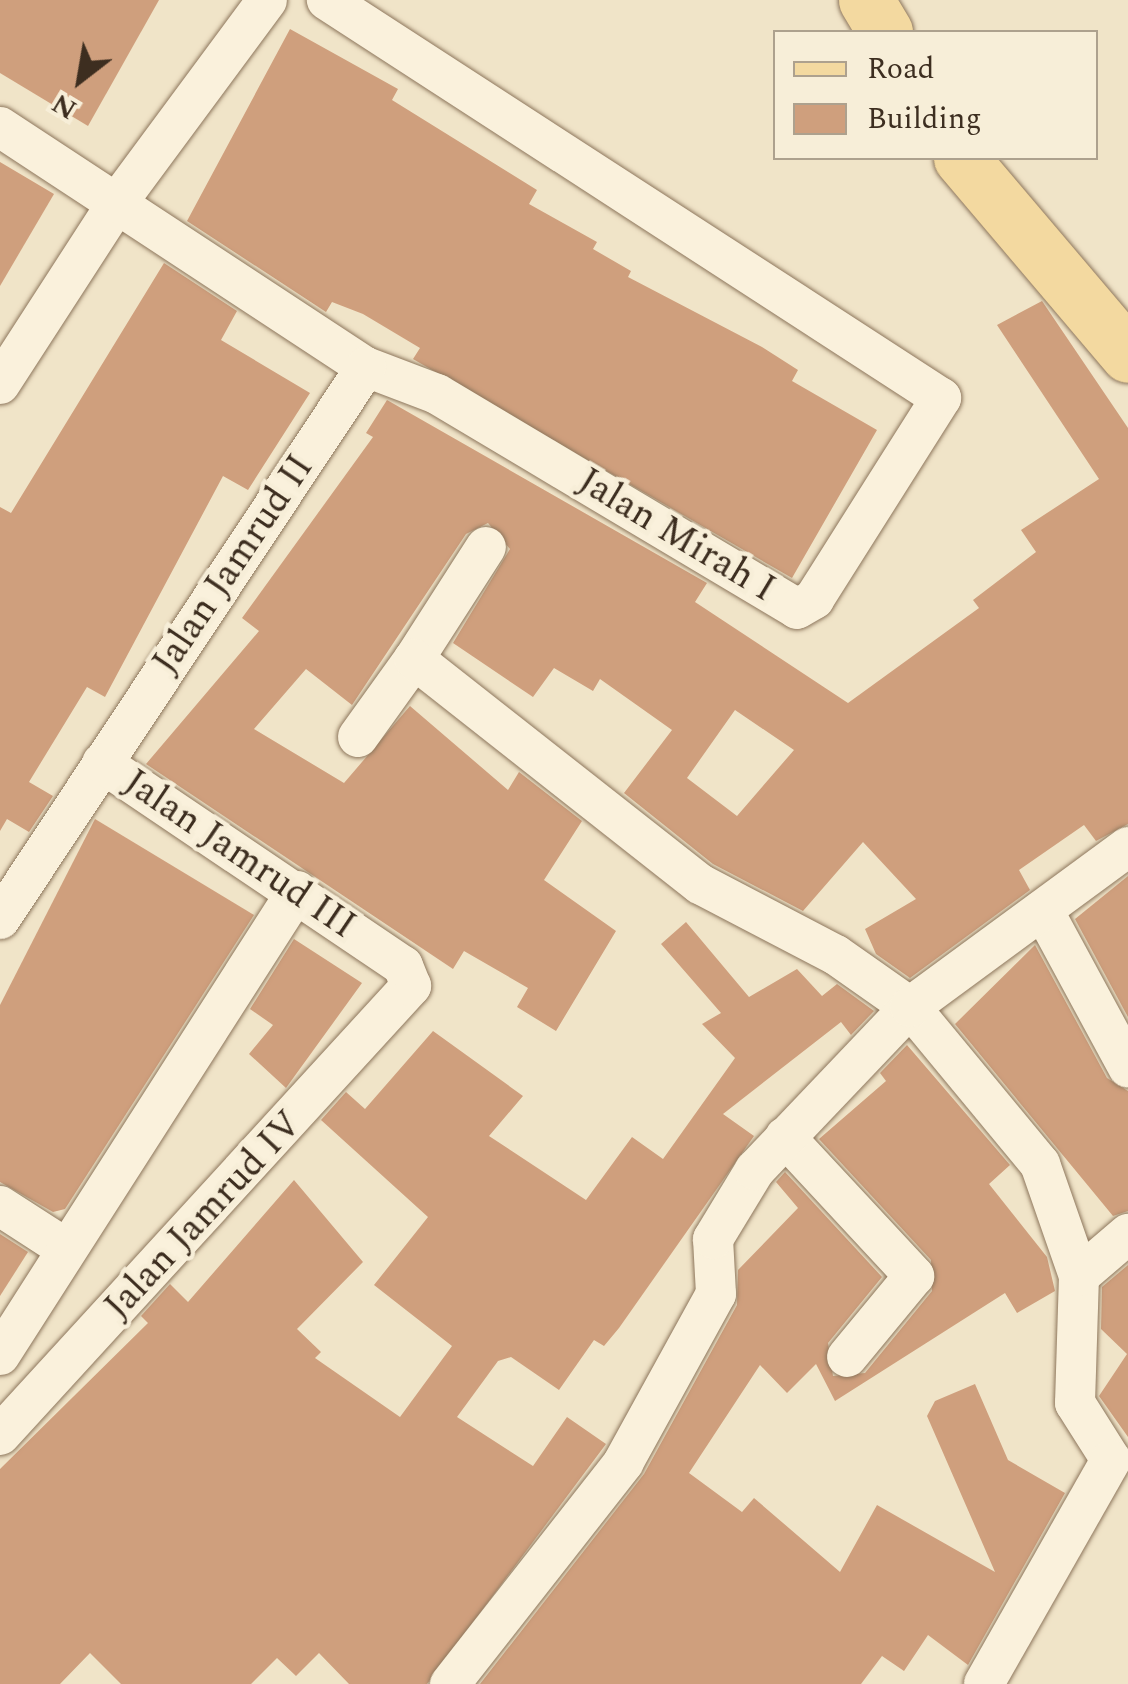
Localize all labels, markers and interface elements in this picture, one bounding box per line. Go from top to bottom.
north arrow [30,30,130,130]
legend [773,30,1098,160]
text: Road [867,46,935,92]
text: N [43,82,85,130]
text: Building [867,96,982,142]
street label: Jalan Jamrud II [144,446,324,684]
street label: Jalan Mirah I [569,459,783,613]
street label: Jalan Jamrud III [114,761,364,949]
street label: Jalan Jamrud IV [96,1102,312,1330]

